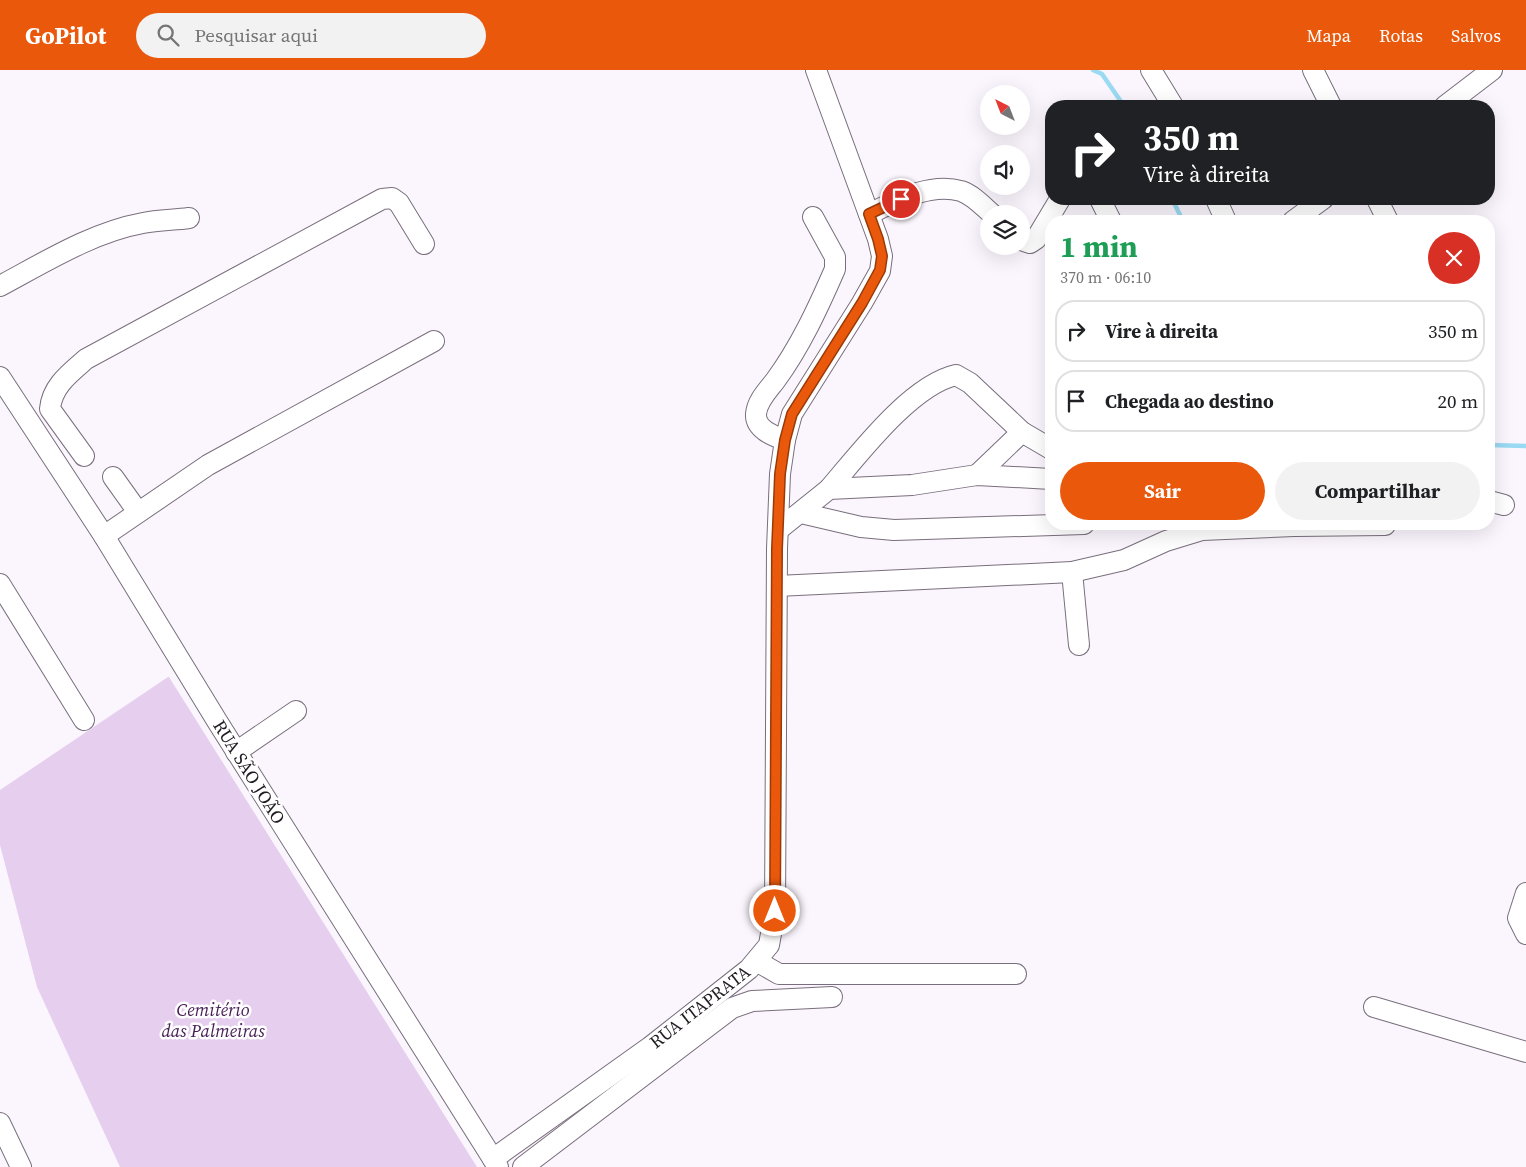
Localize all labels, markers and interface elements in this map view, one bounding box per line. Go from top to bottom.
search box [136,13,486,58]
text: GoPilot [25,19,106,52]
icon: search [154,21,182,49]
text: Pesquisar aqui [194,22,318,48]
text: Mapa [1307,23,1351,48]
text: Rotas [1379,23,1423,48]
text: Salvos [1451,23,1501,48]
north arrow [980,85,1030,135]
map controls [980,85,1030,255]
text: 350 m [1143,114,1239,162]
icon: right [1060,120,1125,185]
button: sound [980,145,1030,195]
text: Vire à direita [1143,159,1270,189]
pin [880,178,922,220]
icon: arrive [887,185,915,213]
button: layers [980,205,1030,255]
text: 1 min [1060,226,1138,267]
button: close [1428,232,1480,284]
text: 370 m · 06:10 [1060,266,1151,288]
icon: right [1062,317,1090,345]
text: Vire à direita [1105,318,1218,344]
text: 350 m [1428,318,1478,344]
icon: arrive [1062,387,1090,415]
text: Chegada ao destino [1105,388,1274,414]
text: 20 m [1437,388,1478,414]
button: Sair [1060,462,1265,520]
button: Compartilhar [1275,462,1480,520]
street label: RUA SÃO JOÃO [207,715,291,829]
position arrow [748,884,800,936]
street label: RUA ITAPRATA [644,959,755,1054]
park label: Cemitério das Palmeiras [161,997,265,1043]

